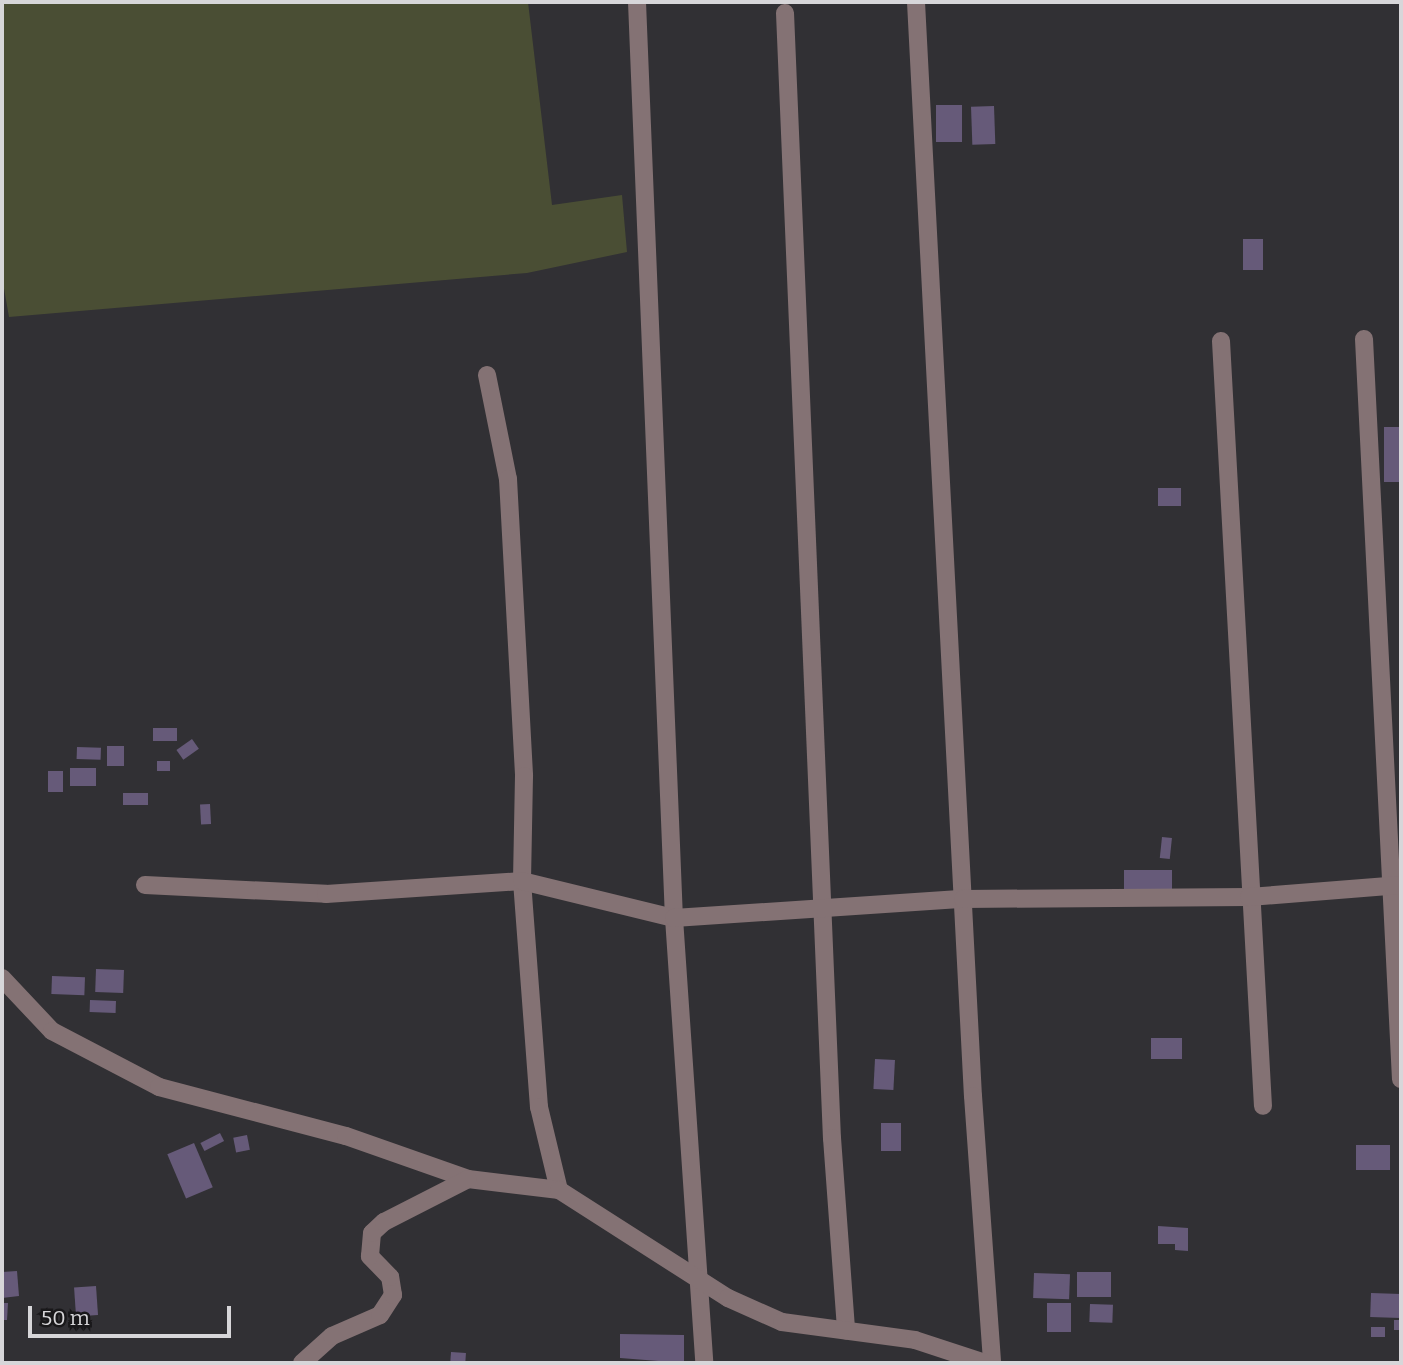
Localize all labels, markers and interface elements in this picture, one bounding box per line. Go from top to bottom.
scale bar [32,1292,234,1336]
text: 50 m [41,1305,90,1331]

